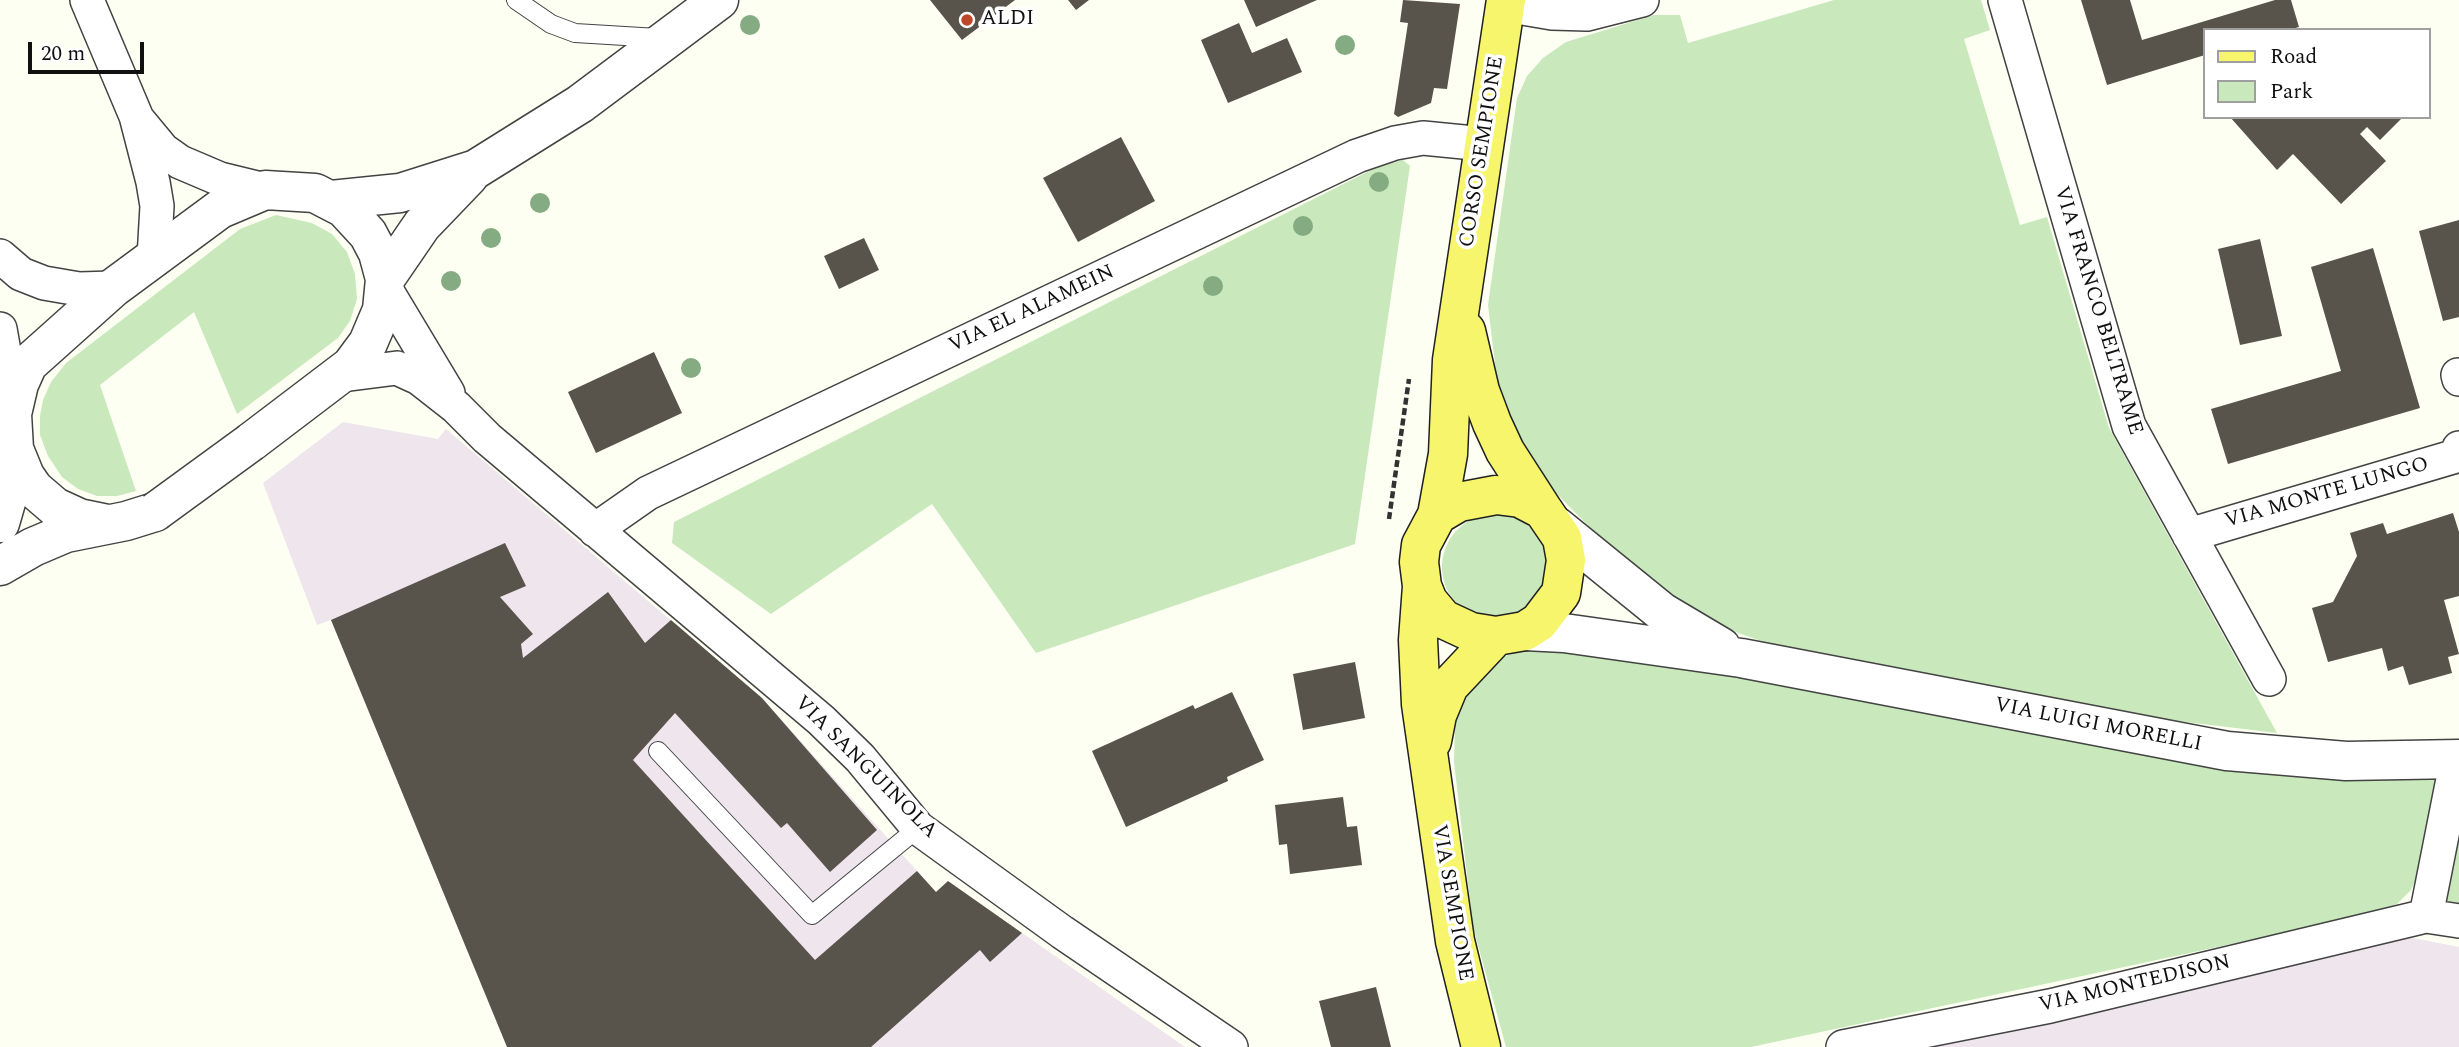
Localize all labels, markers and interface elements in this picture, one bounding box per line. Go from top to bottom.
place label: ALDI [981,7,1034,33]
marker: ALDI [959,12,975,28]
scale bar [32,28,147,72]
legend [2204,28,2431,119]
text: 20 m [41,38,85,70]
text: Road [2270,41,2317,73]
street label: CORSO SEMPIONE [1455,55,1511,249]
text: Park [2270,76,2313,108]
street label: VIA FRANCO BELTRAME [2047,184,2147,438]
street label: VIA EL ALAMEIN [945,261,1119,359]
street label: VIA MONTE LUNGO [2222,453,2432,535]
street label: VIA SANGUINOLA [788,691,942,845]
street label: VIA LUIGI MORELLI [1992,694,2204,758]
street label: VIA SEMPIONE [1425,823,1477,983]
street label: VIA MONTEDISON [2037,951,2233,1019]

